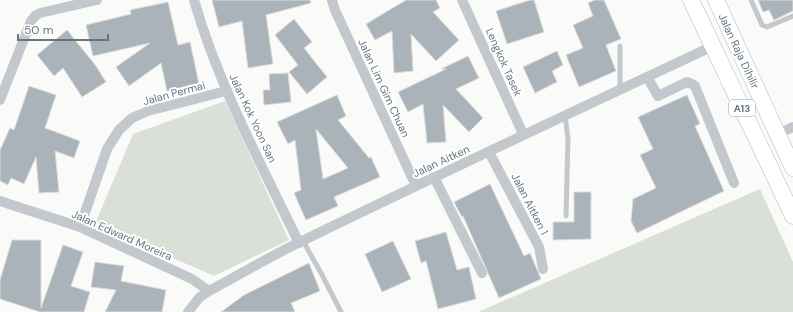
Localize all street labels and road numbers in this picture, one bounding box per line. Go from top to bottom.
street label: Jalan Raja Dihilir [715,11,763,91]
street label: Lengkok Tasek [483,26,525,99]
street label: Jalan Lim Gim Chuan [355,37,413,139]
street label: Jalan Kok Yoon San [226,71,280,165]
street label: Jalan Permai [141,78,207,108]
road number: A13 [729,100,755,116]
street label: Jalan Aitken [410,142,472,180]
street label: Jalan Aitken 1 [508,171,552,237]
street label: Jalan Edward Moreira [69,206,175,264]

